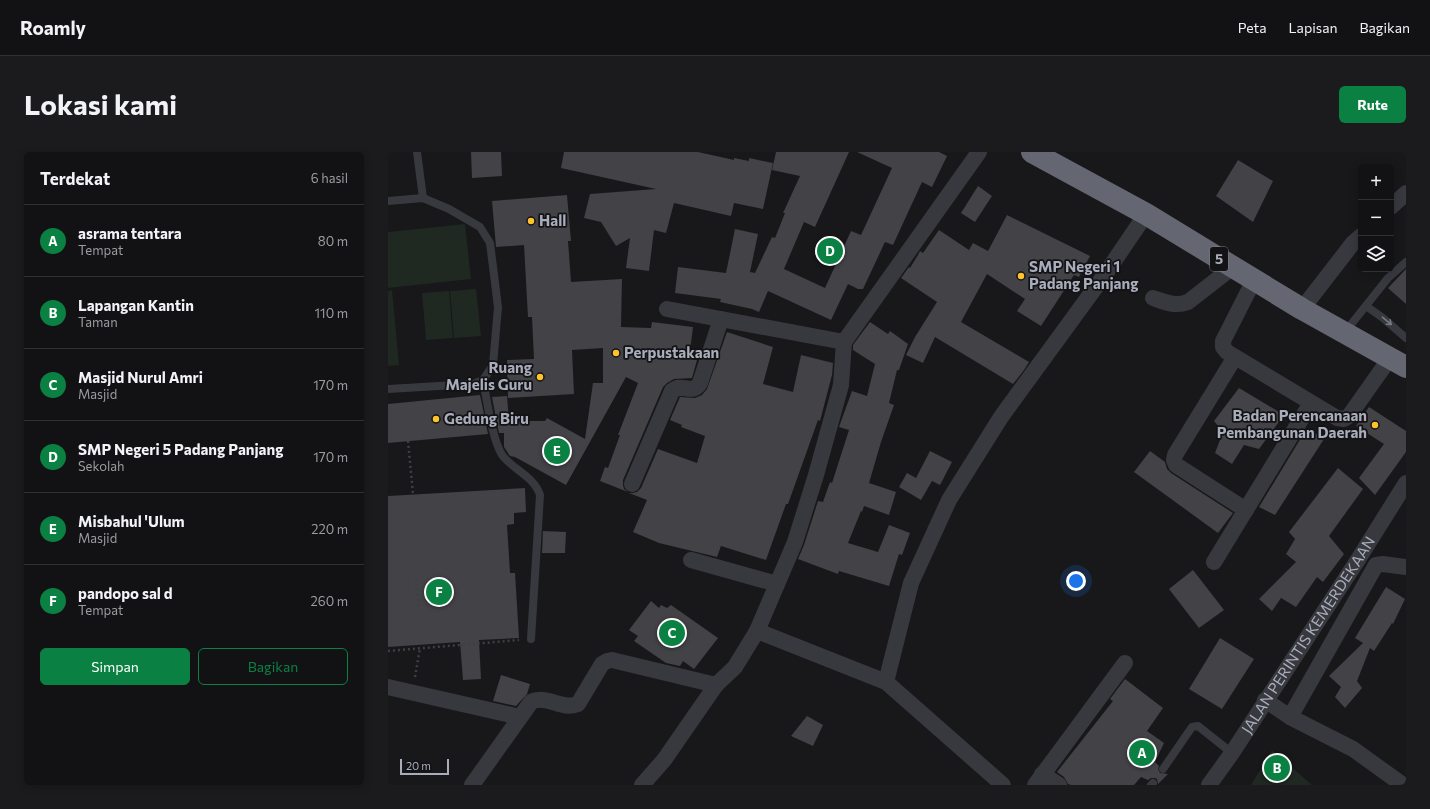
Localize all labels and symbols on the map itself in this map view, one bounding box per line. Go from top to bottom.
place label: Hall [539,211,566,229]
marker: Hall [526,216,536,226]
pin: D [817,236,843,266]
road number: 5 [1210,247,1228,271]
place label: SMP Negeri 1 Padang Panjang [1029,257,1138,292]
marker: SMP Negeri 1 Padang Panjang [1016,271,1026,281]
one-way arrow [1382,316,1392,325]
place label: Perpustakaan [624,343,719,361]
marker: Perpustakaan [611,348,621,358]
place label: Ruang Majelis Guru [445,358,532,393]
marker: Ruang Majelis Guru [535,372,545,382]
place label: Badan Perencanaan Pembangunan Daerah [1217,406,1367,441]
place label: Gedung Biru [444,409,529,427]
marker: Gedung Biru [431,414,441,424]
marker: Badan Perencanaan Pembangunan Daerah [1370,420,1380,430]
pin: E [544,436,570,466]
street label: JALAN PERINTIS KEMERDEKAAN [1237,533,1378,737]
your location [1066,571,1086,591]
pin: F [426,577,452,607]
pin: C [659,618,685,648]
pin: A [1129,738,1155,768]
pin: B [1264,753,1290,783]
scale bar [400,757,449,776]

